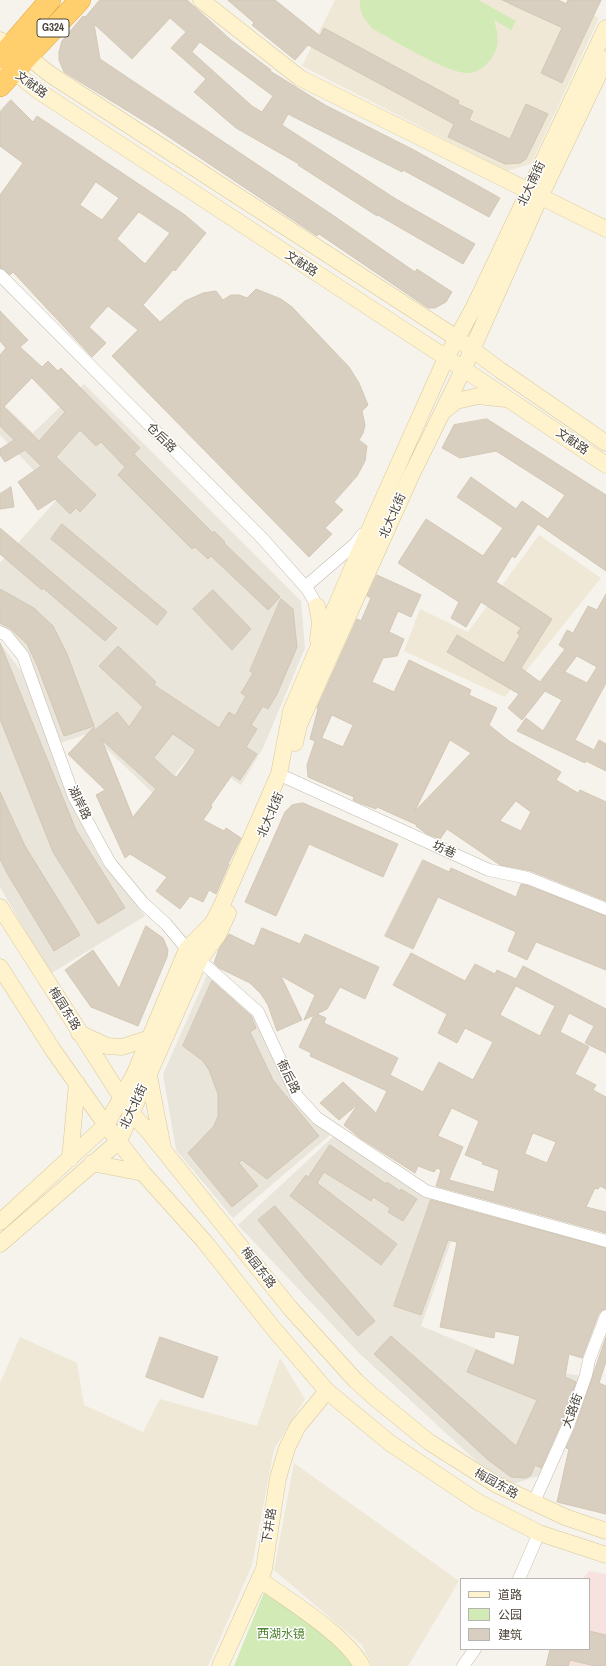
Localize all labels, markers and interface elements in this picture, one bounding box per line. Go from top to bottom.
road number: G324 [37,19,69,37]
street label: 文献路 [12,69,50,101]
street label: 北大南街 [515,159,549,209]
street label: 文献路 [282,248,320,280]
street label: 仓后路 [143,420,179,456]
street label: 文献路 [553,426,591,458]
street label: 北大北街 [377,491,409,541]
street label: 湖岸路 [65,784,93,822]
street label: 北大北街 [255,790,287,840]
street label: 坊巷 [430,839,458,861]
street label: 梅园东路 [45,985,83,1033]
street label: 衙后路 [274,1058,302,1096]
street label: 北大北街 [117,1082,151,1132]
street label: 梅园东路 [238,1245,278,1291]
street label: 大路街 [560,1392,586,1430]
street label: 梅园东路 [472,1466,520,1502]
street label: 下井路 [260,1507,280,1545]
legend [460,1578,590,1650]
text: 道路 [498,1587,522,1603]
text: 公园 [498,1607,522,1623]
text: 建筑 [498,1627,522,1643]
park label: 西湖水镜 [257,1628,305,1642]

